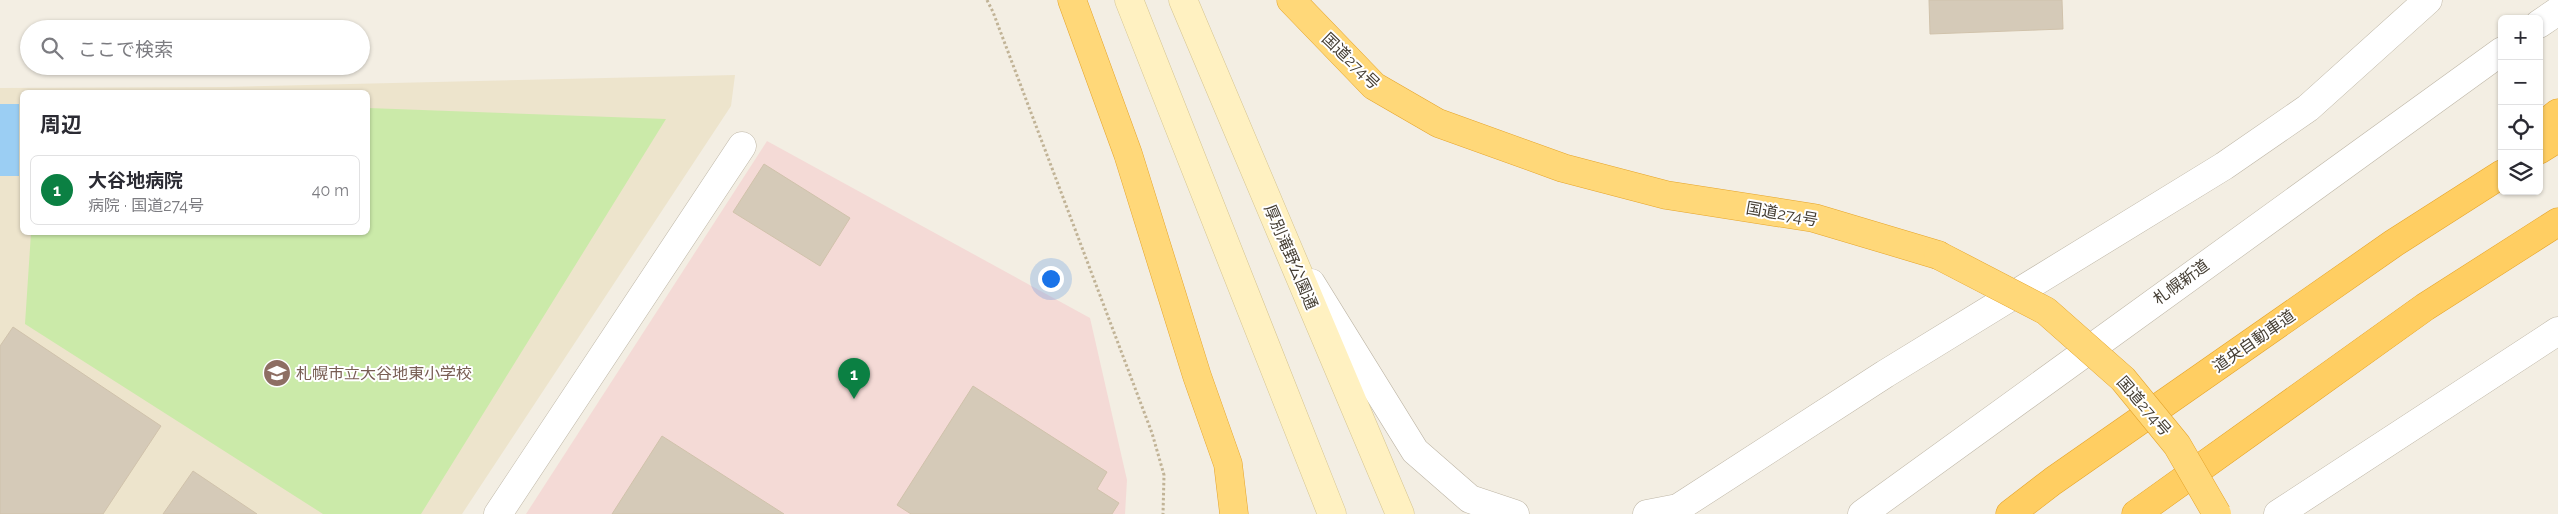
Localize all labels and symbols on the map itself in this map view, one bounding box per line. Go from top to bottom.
street label: 国道274号 [1318,29,1384,93]
street label: 国道274号 [1744,198,1820,230]
street label: 厚別滝野公園通 [1260,202,1322,312]
street label: 札幌新道 [2150,256,2212,308]
your location [1038,266,1064,292]
street label: 道央自動車道 [2209,306,2299,376]
school or university icon: 札幌市立大谷地東小学校 [262,358,292,388]
pin: 1 [838,358,870,399]
place label: 札幌市立大谷地東小学校 [296,364,472,383]
street label: 国道274号 [2113,372,2175,440]

